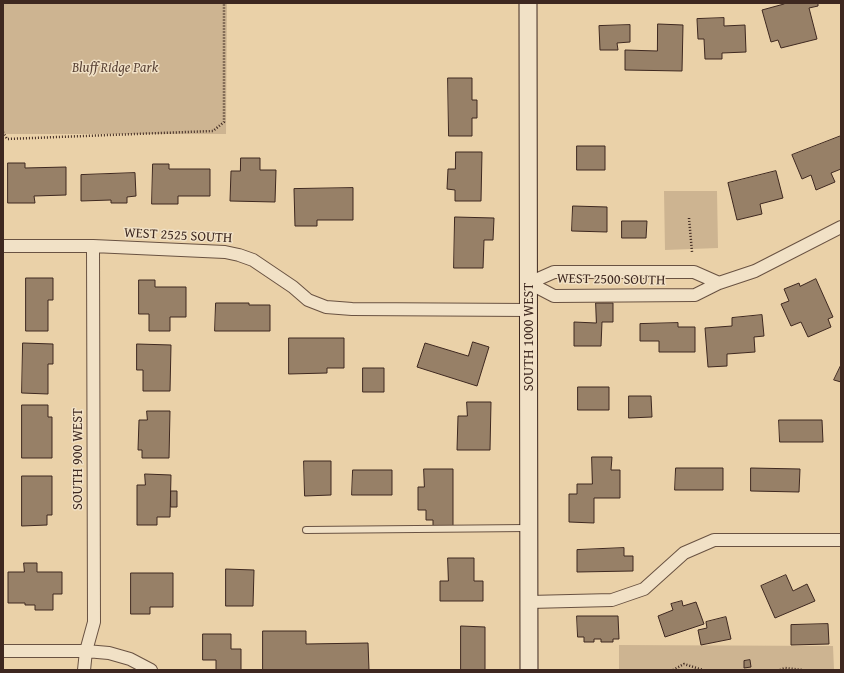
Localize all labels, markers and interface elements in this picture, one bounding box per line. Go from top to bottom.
park label: Bluff Ridge Park [72,60,158,76]
street label: WEST 2525 SOUTH [123,225,233,247]
street label: WEST 2500 SOUTH [557,271,665,289]
street label: SOUTH 1000 WEST [521,283,537,391]
street label: SOUTH 900 WEST [70,408,86,510]

